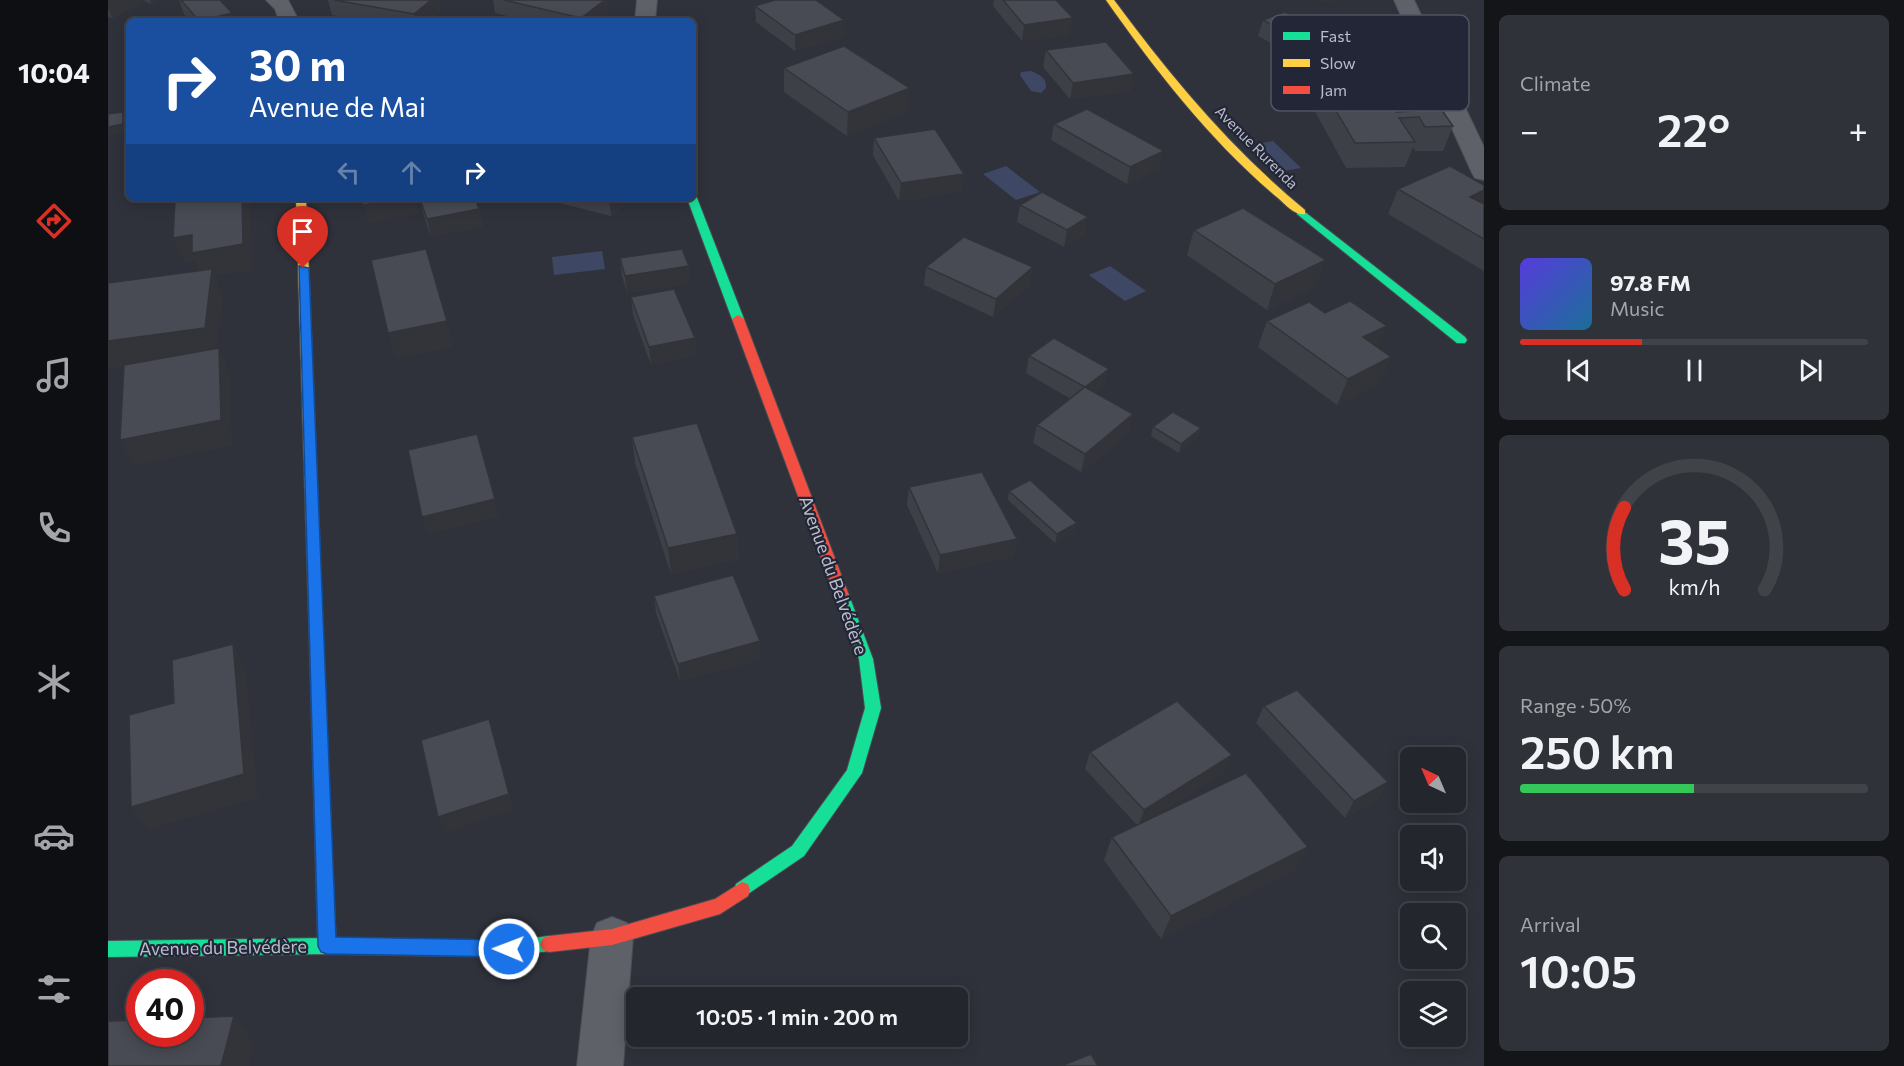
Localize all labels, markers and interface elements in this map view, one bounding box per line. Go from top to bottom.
legend [1271,15,1469,111]
text: Fast [1320,26,1351,45]
text: 30 m [249,38,346,90]
icon: right [150,42,228,120]
text: Slow [1320,53,1356,72]
text: 10:04 [18,56,90,89]
text: Climate [1520,71,1590,95]
text: Jam [1320,80,1347,99]
text: Avenue de Mai [249,90,426,123]
text: 22° [1657,101,1730,156]
street label: Avenue Rurenda [1212,102,1302,192]
text: − [1520,109,1539,150]
text: + [1849,109,1868,150]
icon: left [332,156,365,189]
icon: ahead [395,156,428,189]
icon: right [458,156,491,189]
icon: directions [33,200,75,242]
pin [277,206,328,268]
icon: arrive [286,215,319,248]
text: 97.8 FM [1610,269,1691,296]
text: Music [1610,296,1664,320]
icon: music [33,354,75,396]
icon: previous [1562,354,1595,387]
icon: pause [1678,354,1711,387]
icon: next [1794,354,1827,387]
street label: Avenue du Belvédère [795,492,873,658]
text: 35 [1658,501,1730,577]
icon: phone [33,507,75,549]
text: km/h [1668,573,1720,599]
icon: climate [33,661,75,703]
text: Range · 50% [1520,693,1631,717]
text: 250 km [1520,723,1674,778]
north arrow [1400,747,1466,813]
map controls [1400,747,1466,1047]
icon: car [33,815,75,857]
button: sound [1400,825,1466,891]
button: search [1400,903,1466,969]
text: Arrival [1520,912,1581,936]
position arrow [477,917,541,981]
street label: Avenue du Belvédère [139,935,307,959]
text: 10:05 [1520,942,1637,997]
icon: filters [33,968,75,1010]
speed limit sign: 40 [126,969,204,1047]
button: layers [1400,981,1466,1047]
text: 10:05 · 1 min · 200 m [696,1003,898,1030]

